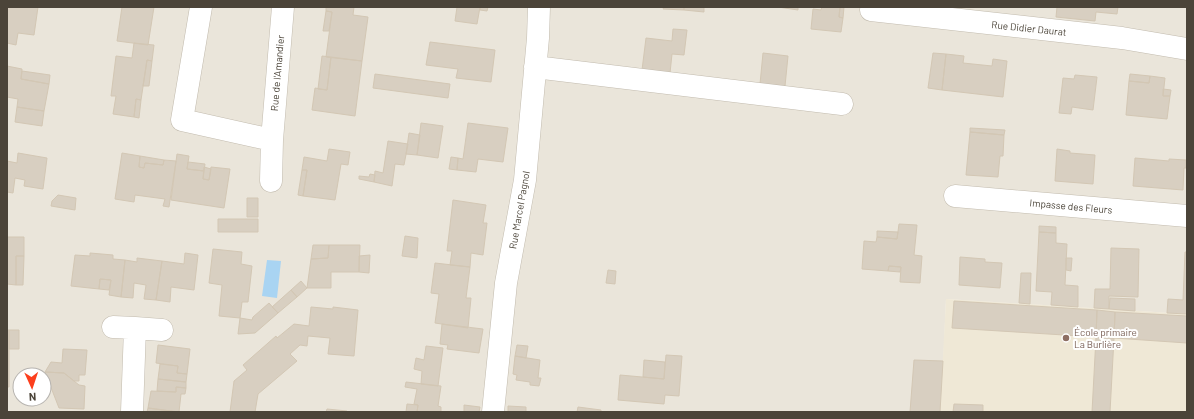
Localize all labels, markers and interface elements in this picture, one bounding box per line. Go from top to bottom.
street label: Rue Didier Daurat [991,18,1067,38]
street label: Rue de l'Amandier [268,34,286,112]
street label: Rue Marcel Pagnol [506,170,532,250]
street label: Impasse des Fleurs [1029,196,1113,216]
place label: École primaire La Burlière [1074,326,1137,350]
marker: École primaire La Burlière [1061,333,1071,343]
north arrow [12,367,52,407]
text: N [29,391,37,404]

